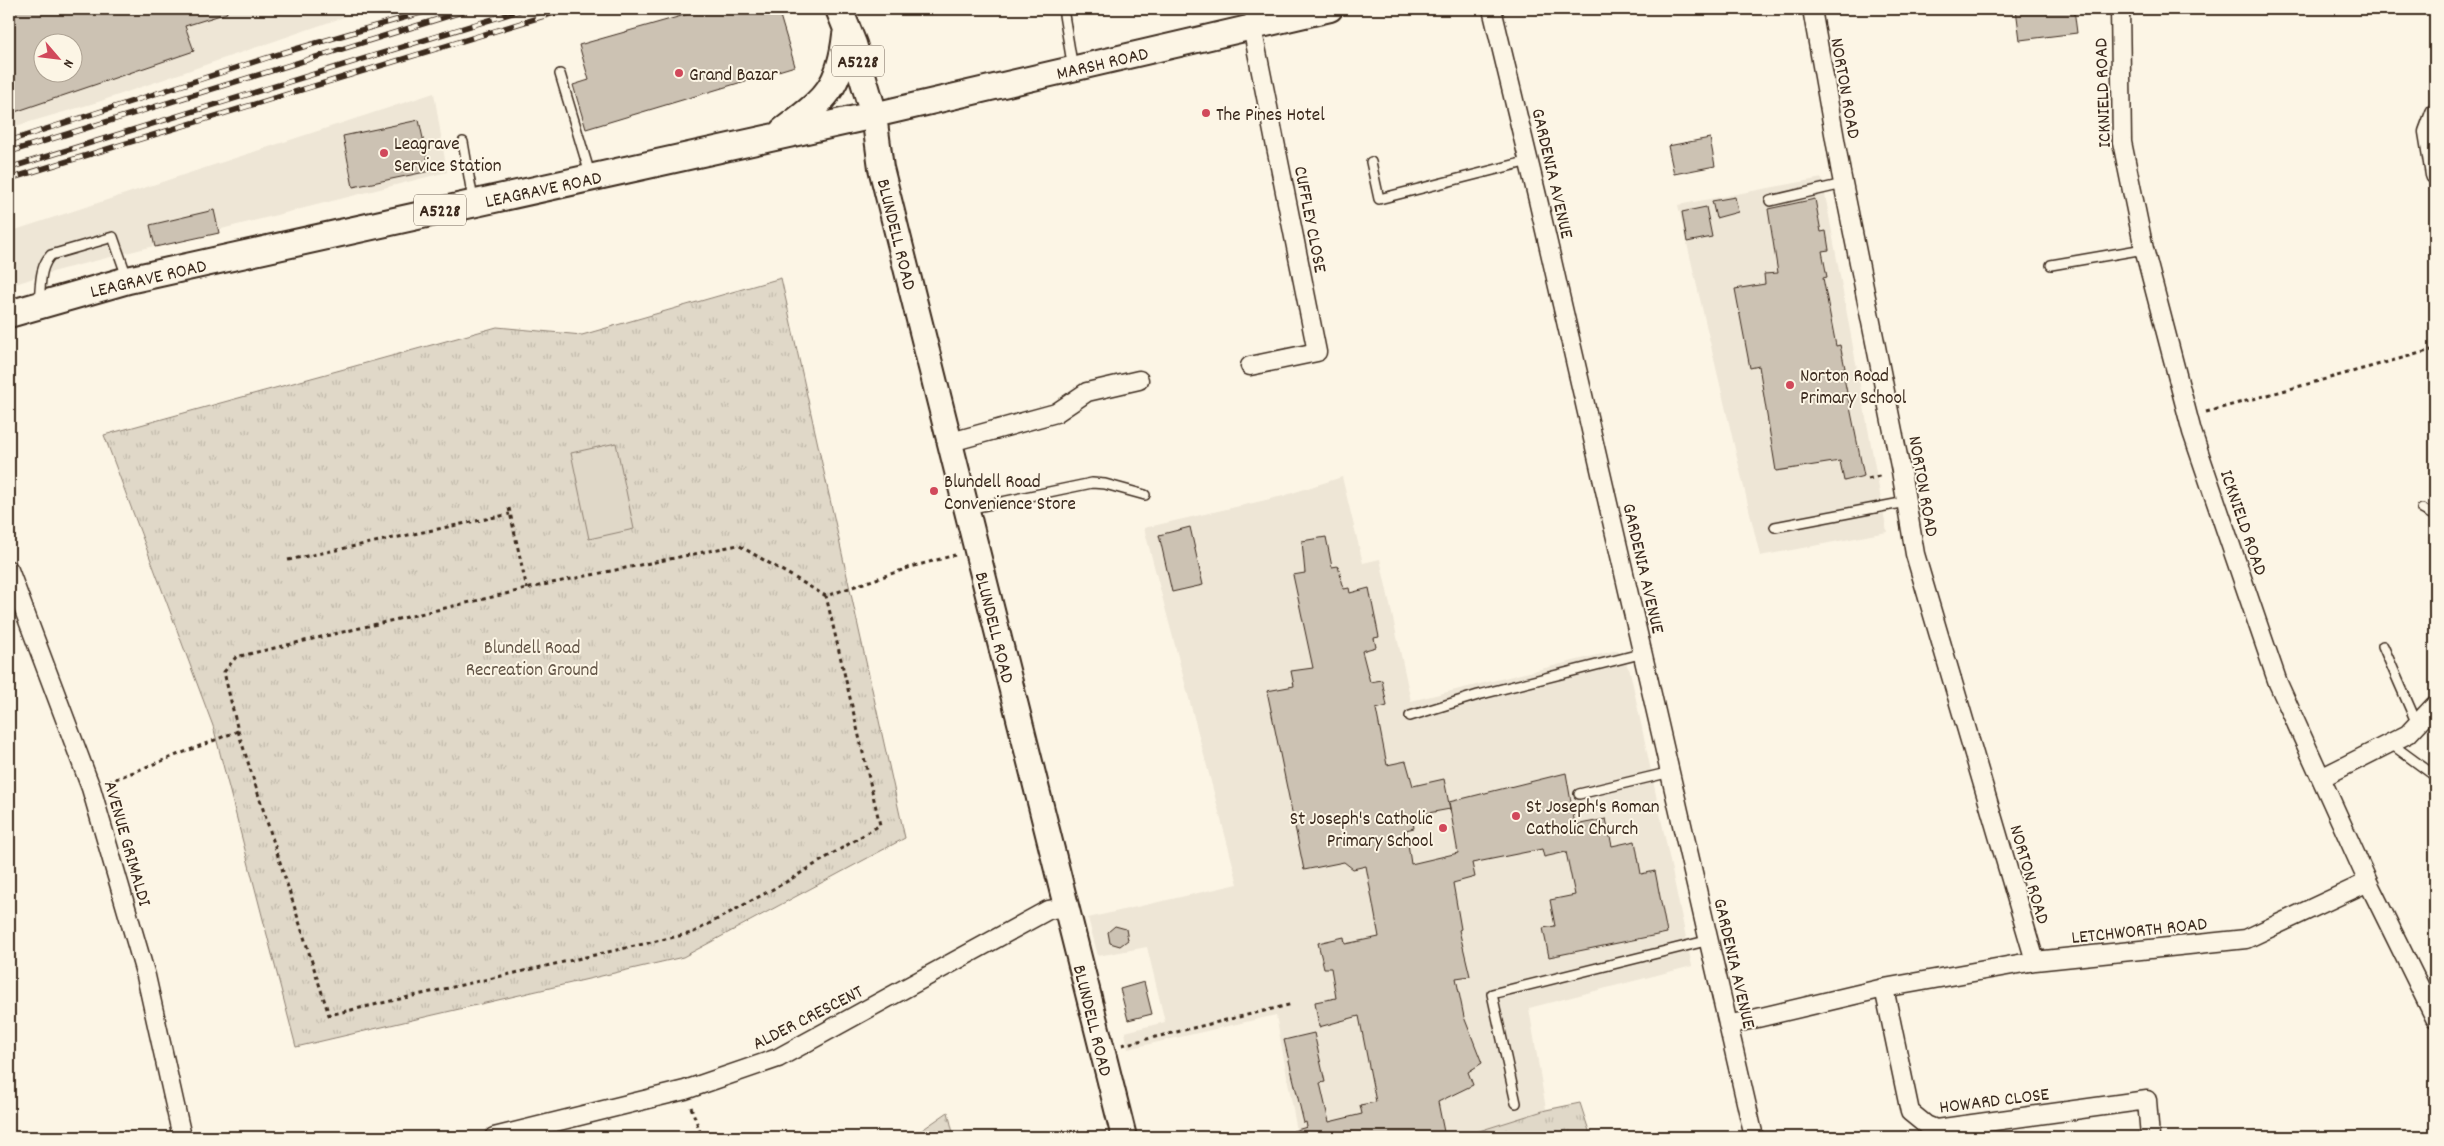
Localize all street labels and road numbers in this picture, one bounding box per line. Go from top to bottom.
street label: NORTON ROAD [1821,36,1866,141]
street label: ICKNIELD ROAD [2089,37,2120,148]
street label: MARSH ROAD [1054,42,1152,89]
road number: A5228 [832,46,884,76]
street label: GARDENIA AVENUE [1522,106,1579,242]
street label: CUFFLEY CLOSE [1285,164,1332,276]
street label: LEAGRAVE ROAD [483,166,605,217]
street label: BLUNDELL ROAD [868,176,922,294]
road number: A5228 [414,194,466,226]
street label: LEAGRAVE ROAD [88,254,210,307]
street label: NORTON ROAD [1899,434,1944,539]
street label: ICKNIELD ROAD [2211,467,2272,580]
street label: GARDENIA AVENUE [1613,501,1670,637]
street label: BLUNDELL ROAD [966,569,1020,687]
street label: AVENUE GRIMALDI [95,778,156,910]
street label: NORTON ROAD [2001,822,2055,928]
street label: GARDENIA AVENUE [1704,896,1761,1032]
street label: LETCHWORTH ROAD [2070,912,2209,953]
street label: BLUNDELL ROAD [1064,962,1118,1080]
street label: ALDER CRESCENT [749,979,869,1059]
street label: HOWARD CLOSE [1938,1082,2051,1123]

